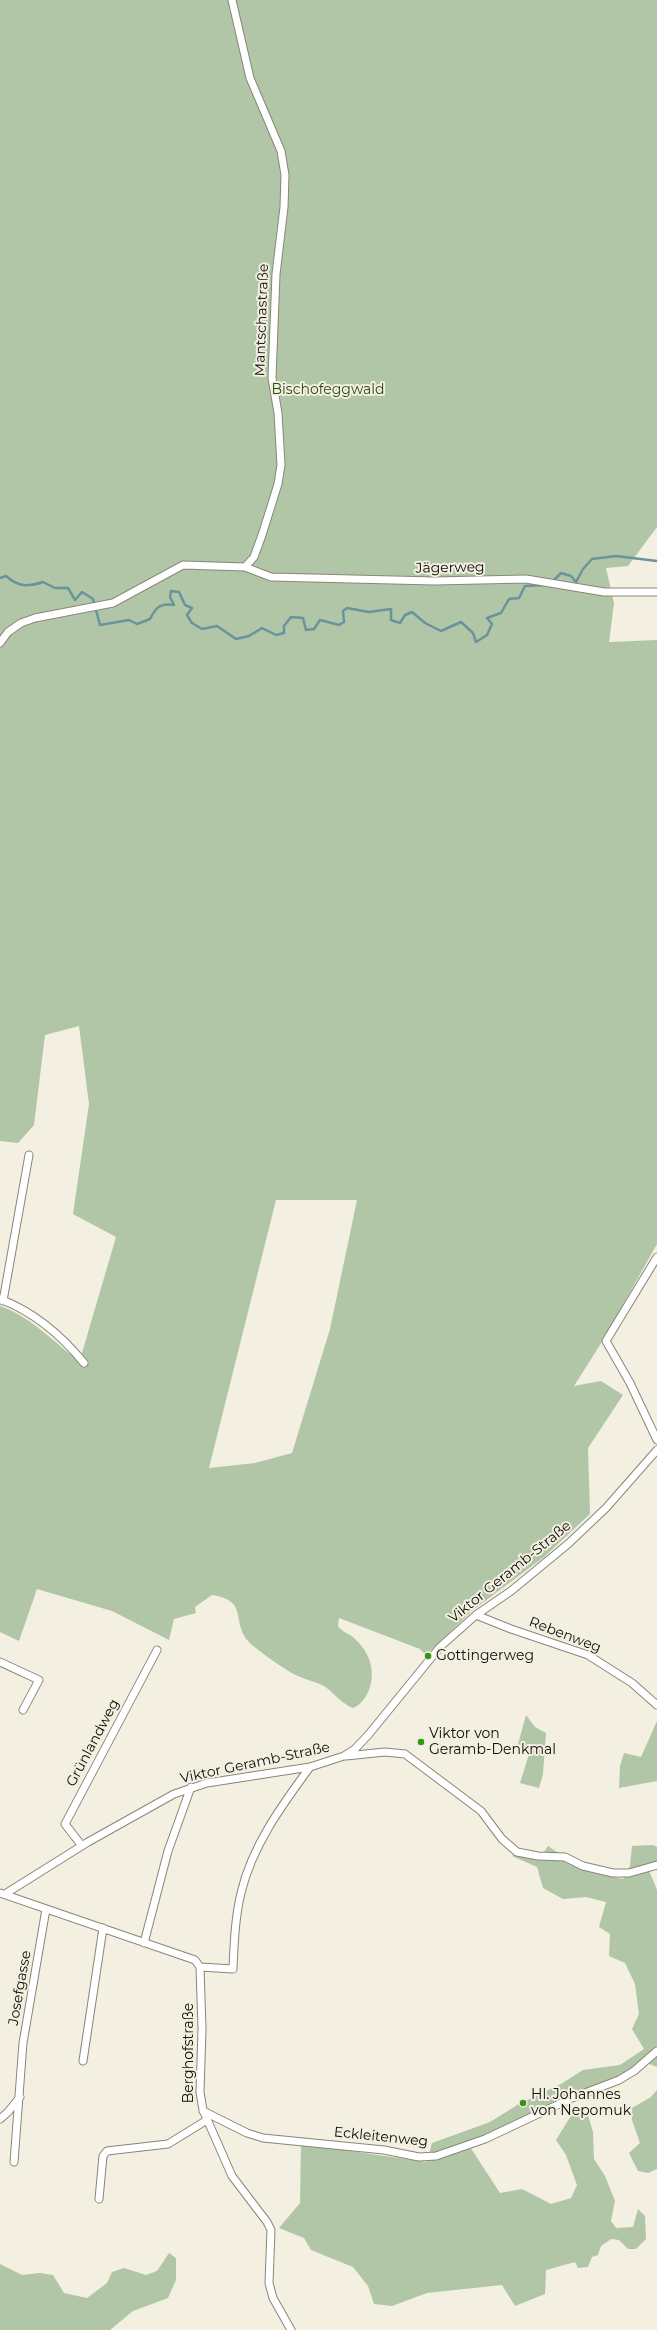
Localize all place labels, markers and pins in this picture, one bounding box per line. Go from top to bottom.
place label: Gottingerweg [436,1648,534,1664]
marker: Gottingerweg [423,1651,433,1661]
place label: Viktor von Geramb-Denkmal [429,1726,556,1758]
marker: Viktor von Geramb-Denkmal [416,1737,426,1747]
place label: Hl. Johannes von Nepomuk [531,2087,631,2120]
marker: Hl. Johannes von Nepomuk [518,2098,528,2108]

